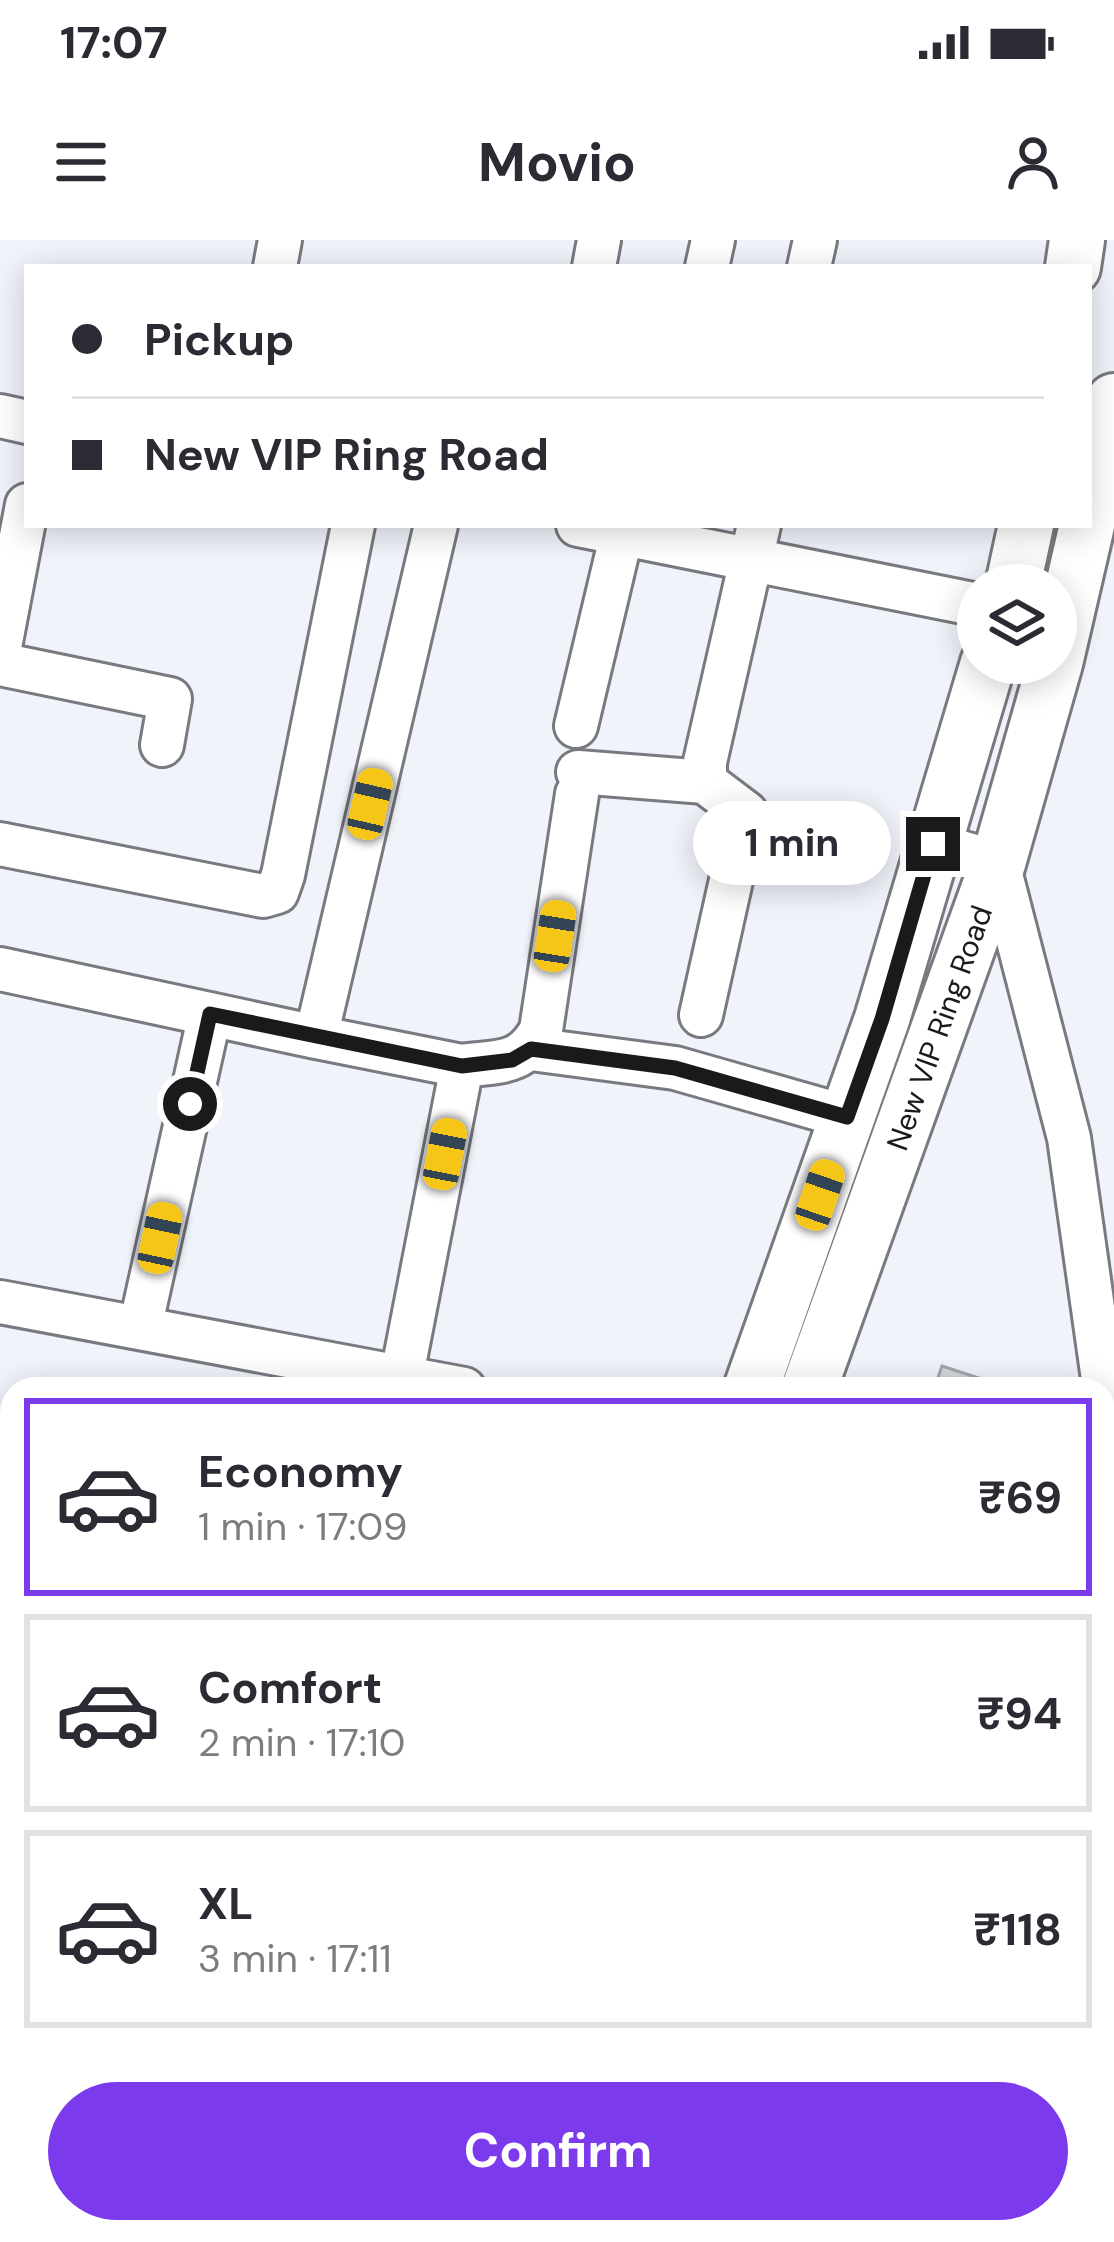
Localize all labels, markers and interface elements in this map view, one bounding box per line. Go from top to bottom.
text: 17:07 [60,13,168,72]
text: Movio [478,127,636,198]
icon: menu [48,129,114,195]
icon: person [1000,129,1066,195]
text: Pickup [144,310,294,369]
text: New VIP Ring Road [144,425,549,484]
map controls [957,564,1077,684]
button: layers [957,564,1077,684]
car [344,765,396,843]
callout: 1 min [693,802,891,886]
text: 1 min [745,817,839,868]
route end [906,817,960,871]
car [532,898,578,974]
street label: New VIP Ring Road [877,900,1001,1155]
route start [163,1077,217,1131]
car [420,1115,470,1193]
car [791,1155,849,1235]
car [135,1199,185,1277]
text: Economy [198,1442,403,1501]
icon: car [54,1443,162,1551]
text: ₹69 [978,1468,1062,1527]
text: 1 min · 17:09 [198,1501,408,1552]
text: Comfort [198,1658,382,1717]
icon: car [54,1659,162,1767]
text: ₹94 [976,1684,1062,1743]
text: 2 min · 17:10 [198,1717,406,1768]
text: XL [198,1874,253,1933]
icon: car [54,1875,162,1983]
text: ₹118 [973,1900,1062,1959]
text: 3 min · 17:11 [198,1933,392,1984]
button: Confirm [48,2082,1068,2220]

